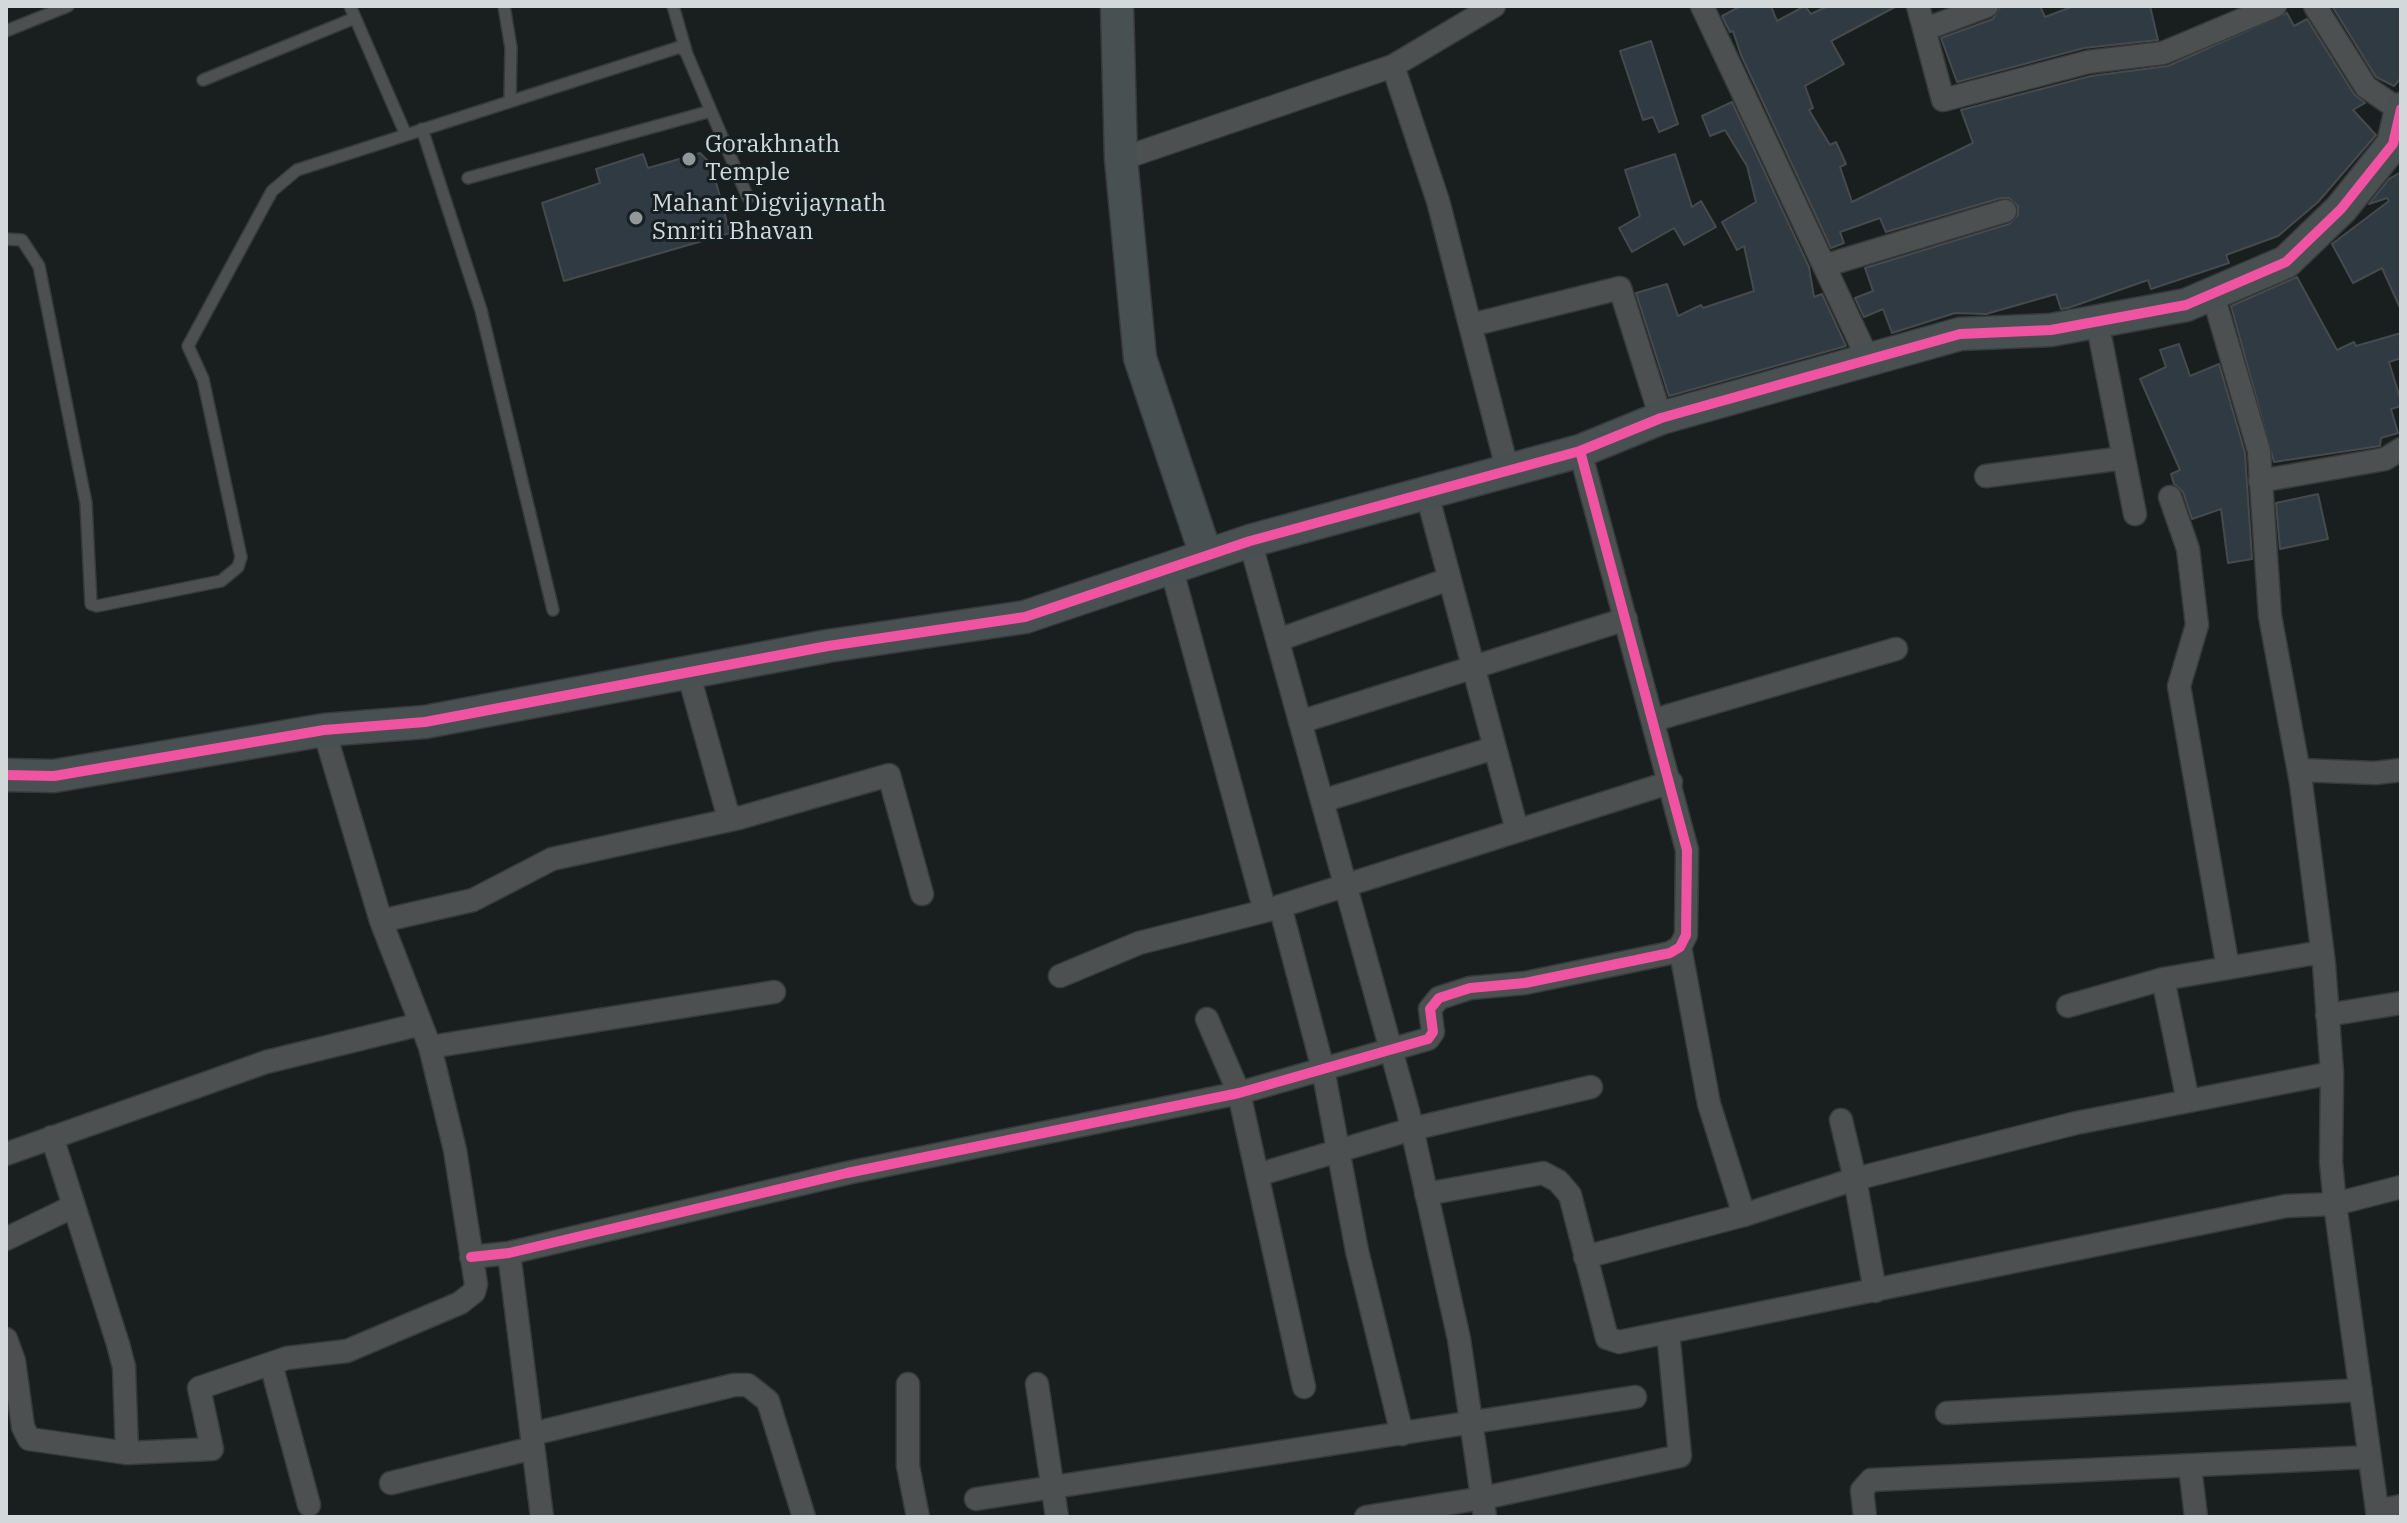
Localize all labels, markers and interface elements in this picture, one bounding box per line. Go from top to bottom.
place label: Gorakhnath Temple [705,131,840,187]
marker: Gorakhnath Temple [680,150,698,168]
place label: Mahant Digvijaynath Smriti Bhavan [652,190,886,246]
marker: Mahant Digvijaynath Smriti Bhavan [627,209,645,227]

